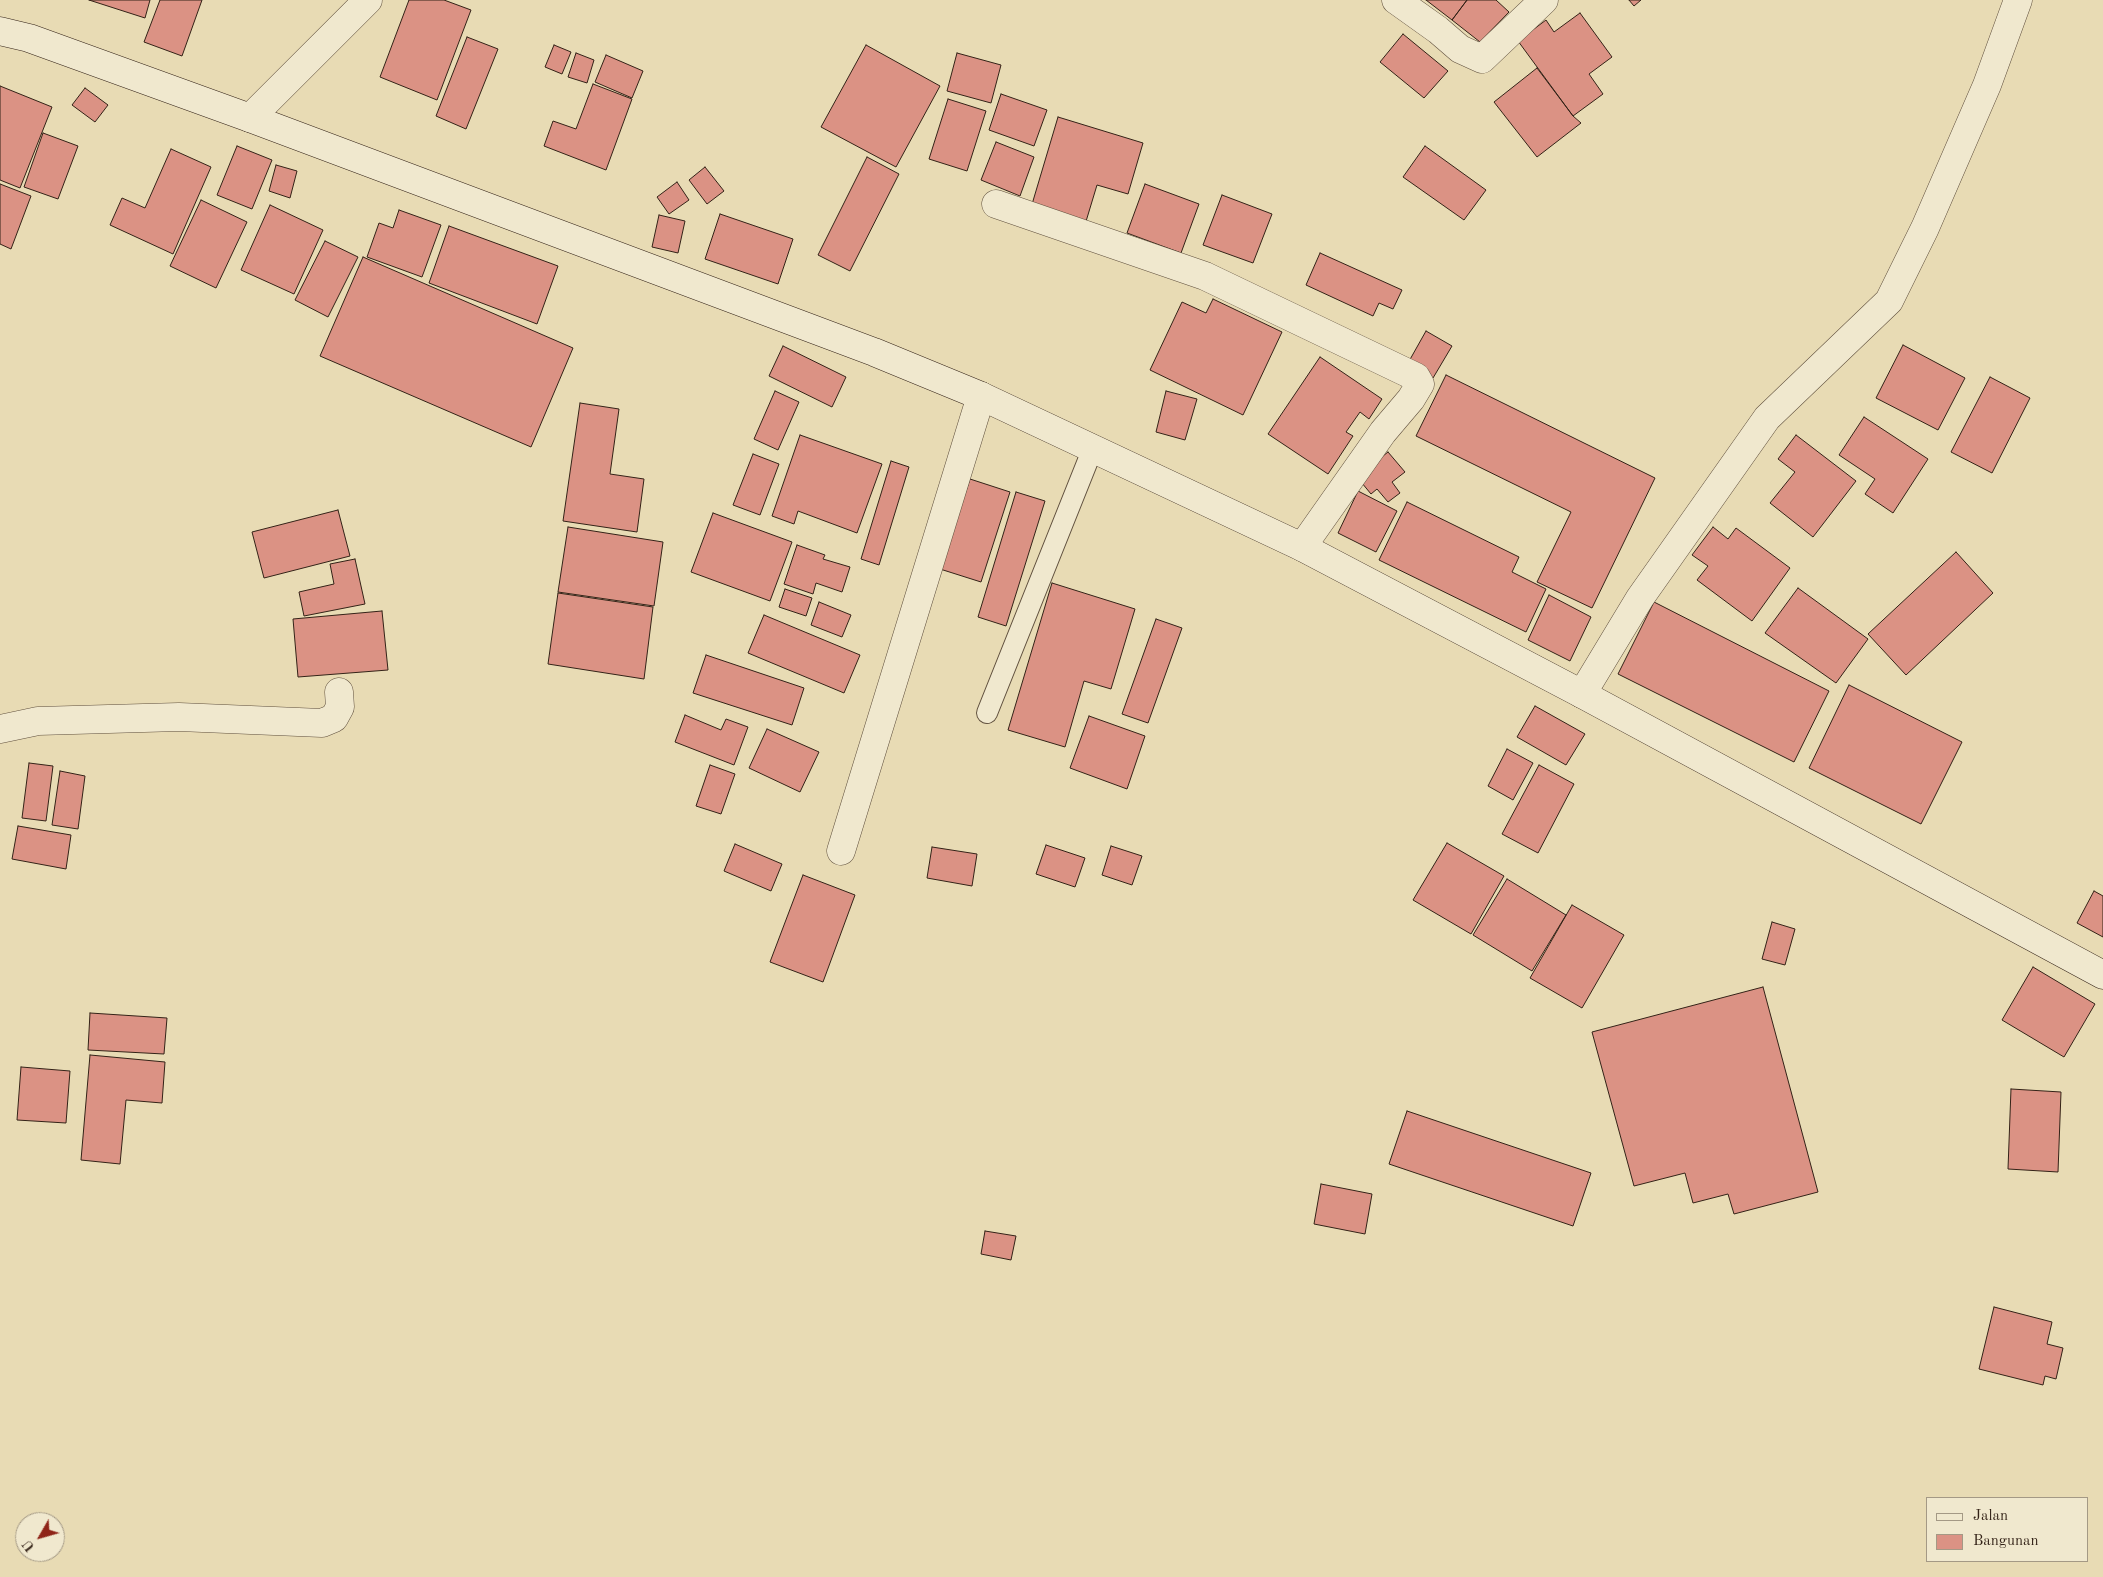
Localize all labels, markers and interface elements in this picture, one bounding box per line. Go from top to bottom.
legend [1926,1497,2088,1562]
text: Jalan [1973,1509,2008,1524]
north arrow [15,1512,65,1562]
text: Bangunan [1973,1534,2039,1549]
text: U [20,1537,38,1554]

